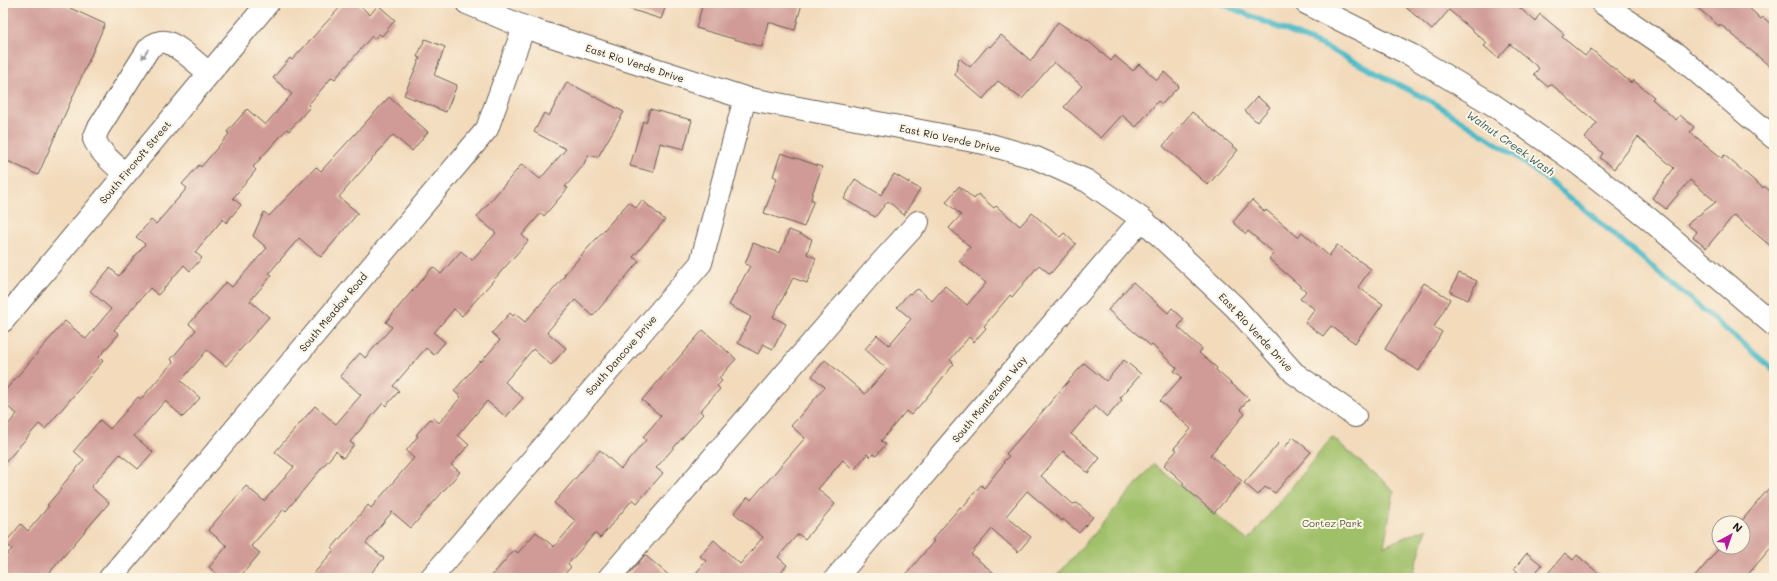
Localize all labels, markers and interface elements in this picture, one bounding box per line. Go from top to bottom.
street label: East Rio Verde Drive [584,40,686,86]
one-way arrow [142,48,149,60]
water label: Walnut Creek Wash [1464,107,1558,179]
street label: South Fircroft Street [96,118,174,206]
street label: East Rio Verde Drive [898,120,1002,156]
street label: South Meadow Road [296,270,370,354]
street label: East Rio Verde Drive [1216,290,1296,374]
street label: South Dancove Drive [582,312,660,398]
street label: South Montezuma Way [949,353,1029,445]
north arrow [1711,515,1751,555]
park label: Cortez Park [1302,516,1362,530]
text: N [1730,519,1746,535]

